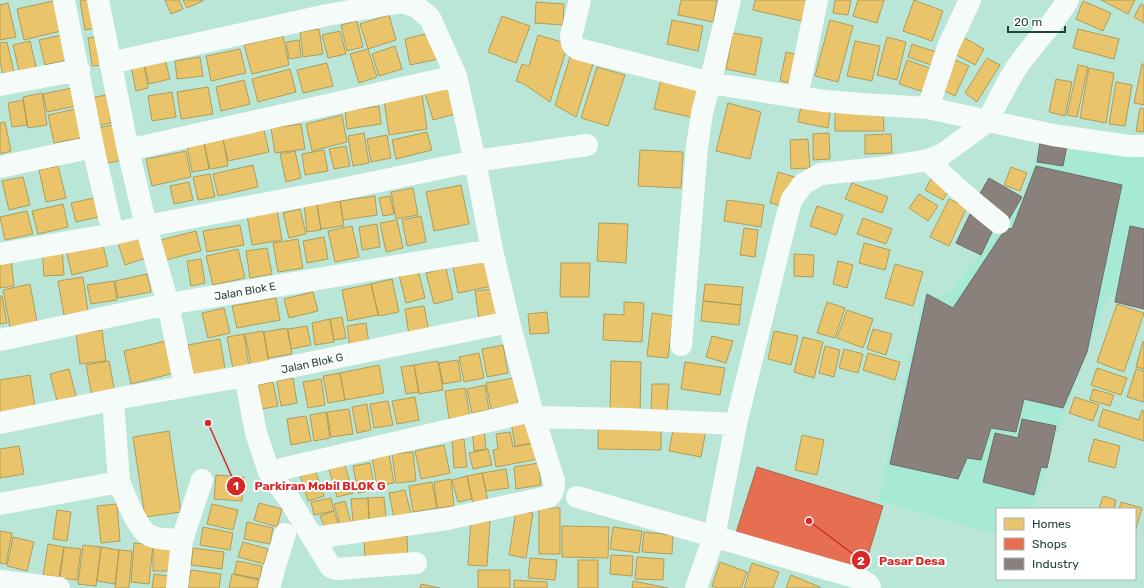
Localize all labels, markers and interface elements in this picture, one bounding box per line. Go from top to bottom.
scale bar [1008,8,1065,34]
text: 20 m [1014,15,1042,29]
street label: Jalan Blok E [213,280,277,303]
street label: Jalan Blok G [280,351,344,376]
callout: Parkiran Mobil BLOK G [226,474,393,498]
text: 1 [233,479,239,493]
text: Parkiran Mobil BLOK G [254,479,386,493]
legend [996,508,1136,580]
text: Homes [1032,517,1071,531]
text: Shops [1032,537,1067,551]
callout: Pasar Desa [851,548,953,572]
text: 2 [857,554,865,568]
text: Pasar Desa [879,554,945,568]
text: Industry [1032,557,1079,571]

